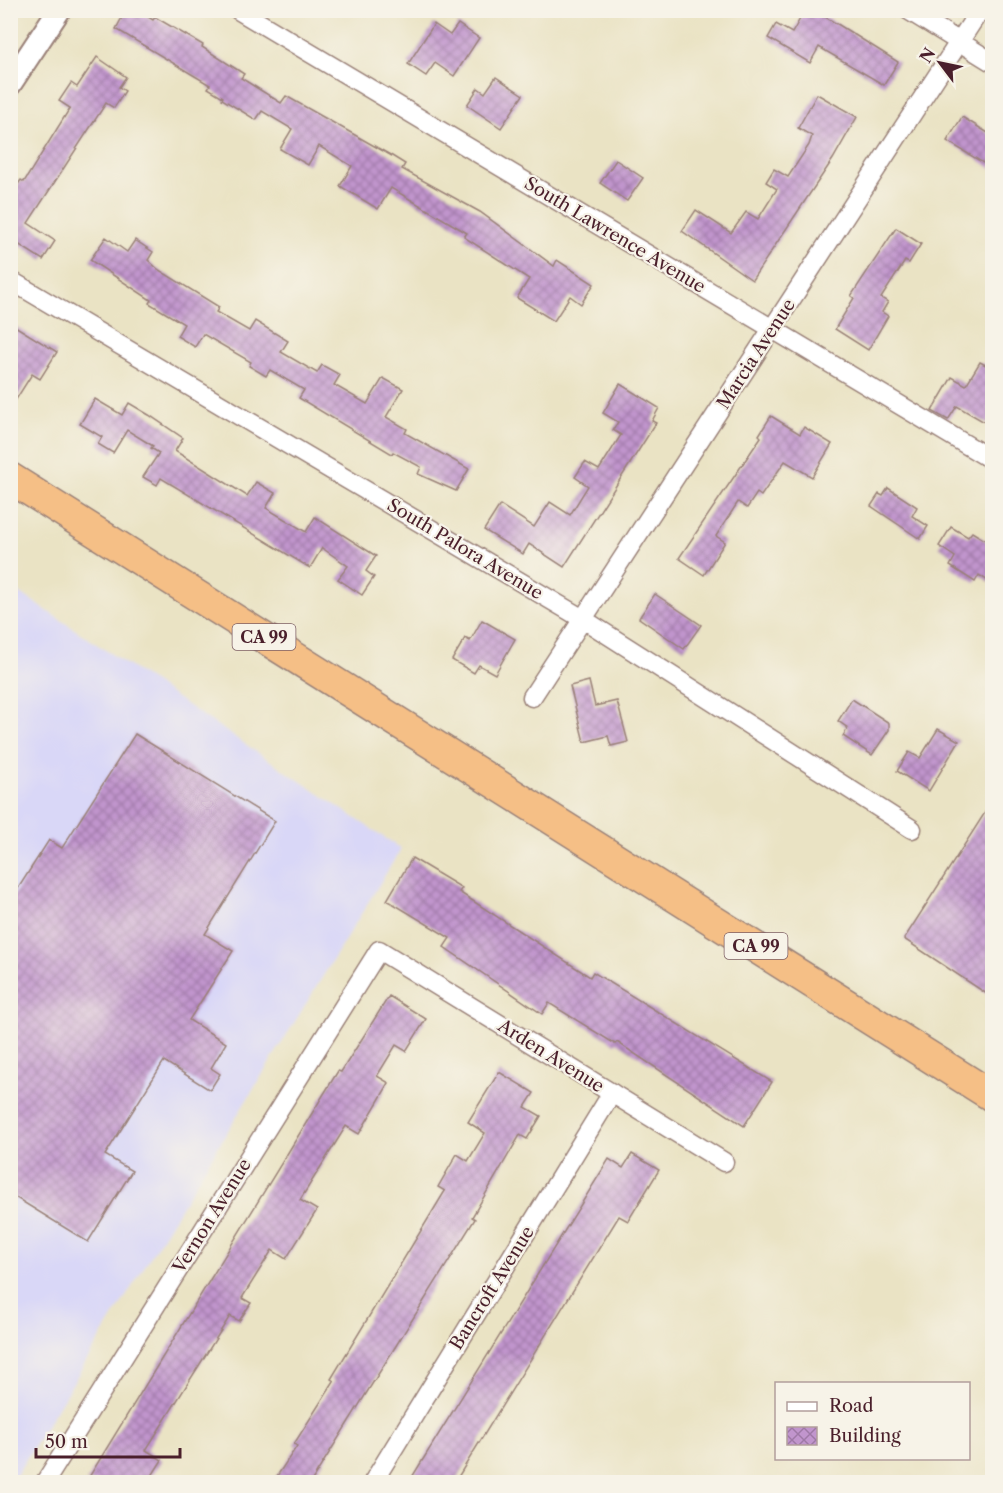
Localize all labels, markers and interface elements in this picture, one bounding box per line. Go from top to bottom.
north arrow [910,33,970,93]
text: N [915,44,939,66]
street label: South Lawrence Avenue [520,172,710,298]
street label: Marcia Avenue [712,295,800,413]
street label: South Palora Avenue [383,494,547,604]
road number: CA 99 [232,624,296,650]
road number: CA 99 [724,933,788,959]
street label: Arden Avenue [493,1014,608,1097]
street label: Vernon Avenue [168,1155,256,1278]
street label: Bancroft Avenue [445,1222,539,1354]
legend [775,1382,970,1460]
text: Road [829,1395,874,1417]
scale bar [36,1421,180,1459]
text: Building [829,1425,901,1447]
text: 50 m [45,1431,88,1453]

